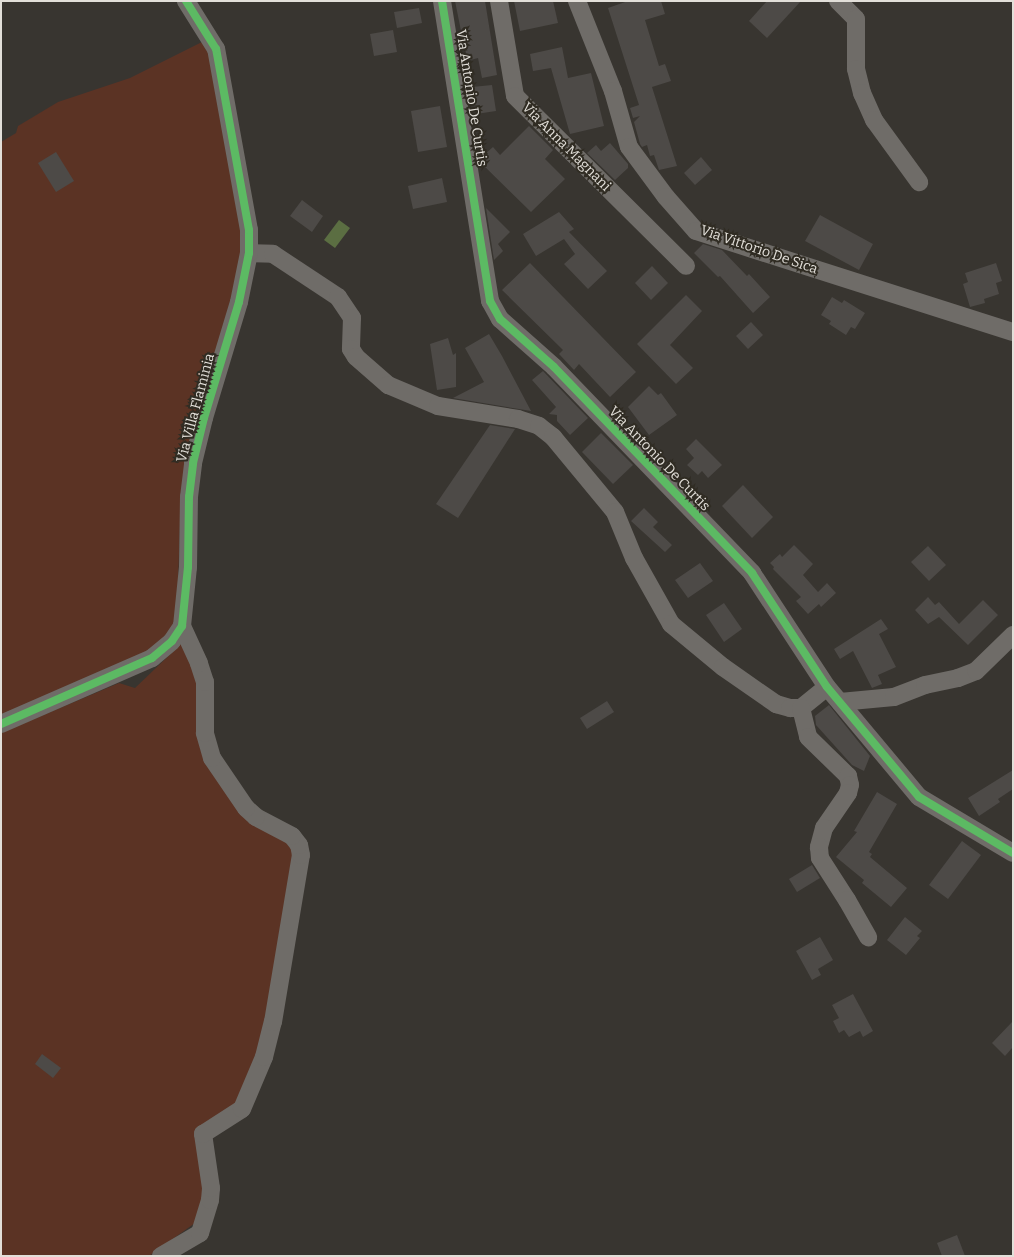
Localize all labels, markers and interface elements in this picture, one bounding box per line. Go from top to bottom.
street label: Via Antonio De Curtis [452,28,490,168]
street label: Via Anna Magnani [518,99,614,195]
street label: Via Vittorio De Sica [698,222,820,278]
street label: Via Villa Flaminia [173,352,219,464]
street label: Via Antonio De Curtis [605,403,713,515]

